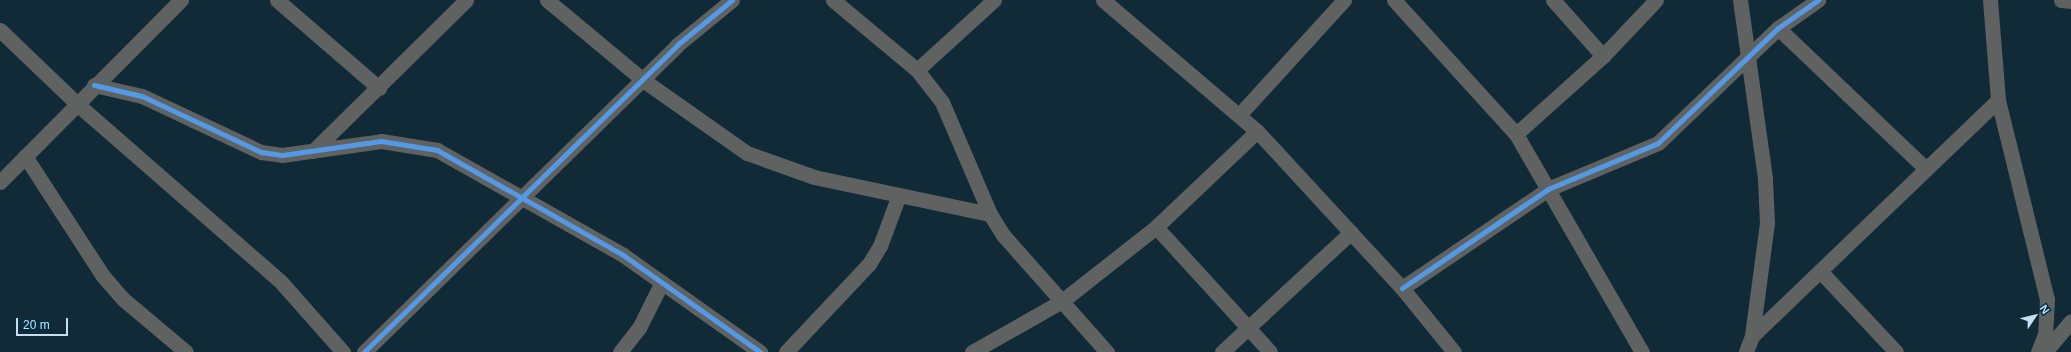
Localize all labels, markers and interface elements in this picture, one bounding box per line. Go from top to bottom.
north arrow [2015,296,2055,336]
text: N [2038,302,2052,316]
scale bar [18,310,70,336]
text: 20 m [23,318,50,332]

